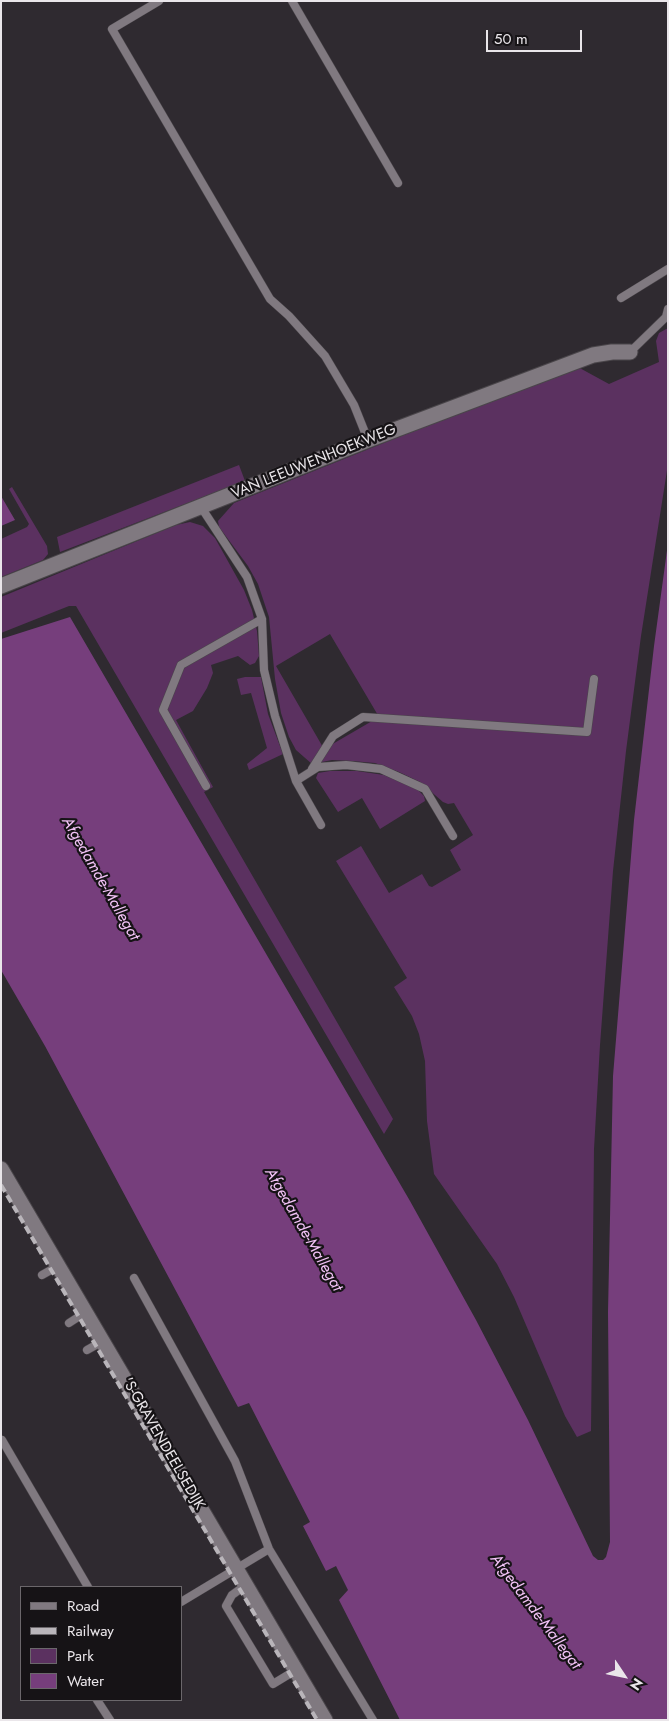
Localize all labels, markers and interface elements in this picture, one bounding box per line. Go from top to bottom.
scale bar [489,20,585,52]
text: 50 m [494,28,528,50]
street label: VAN LEEUWENHOEKWEG [229,421,399,503]
water label: Afgedamde-Mallegat [57,814,143,944]
water label: Afgedamde-Mallegat [260,1165,346,1295]
street label: 'S-GRAVENDEELSEDIJK [118,1375,208,1513]
water label: Afgedamde-Mallegat [485,1551,585,1673]
legend [20,1586,182,1701]
text: Road [67,1595,99,1617]
text: Railway [67,1620,114,1642]
text: Park [67,1645,94,1667]
north arrow [599,1651,649,1701]
text: Water [67,1670,104,1692]
text: N [625,1674,648,1695]

